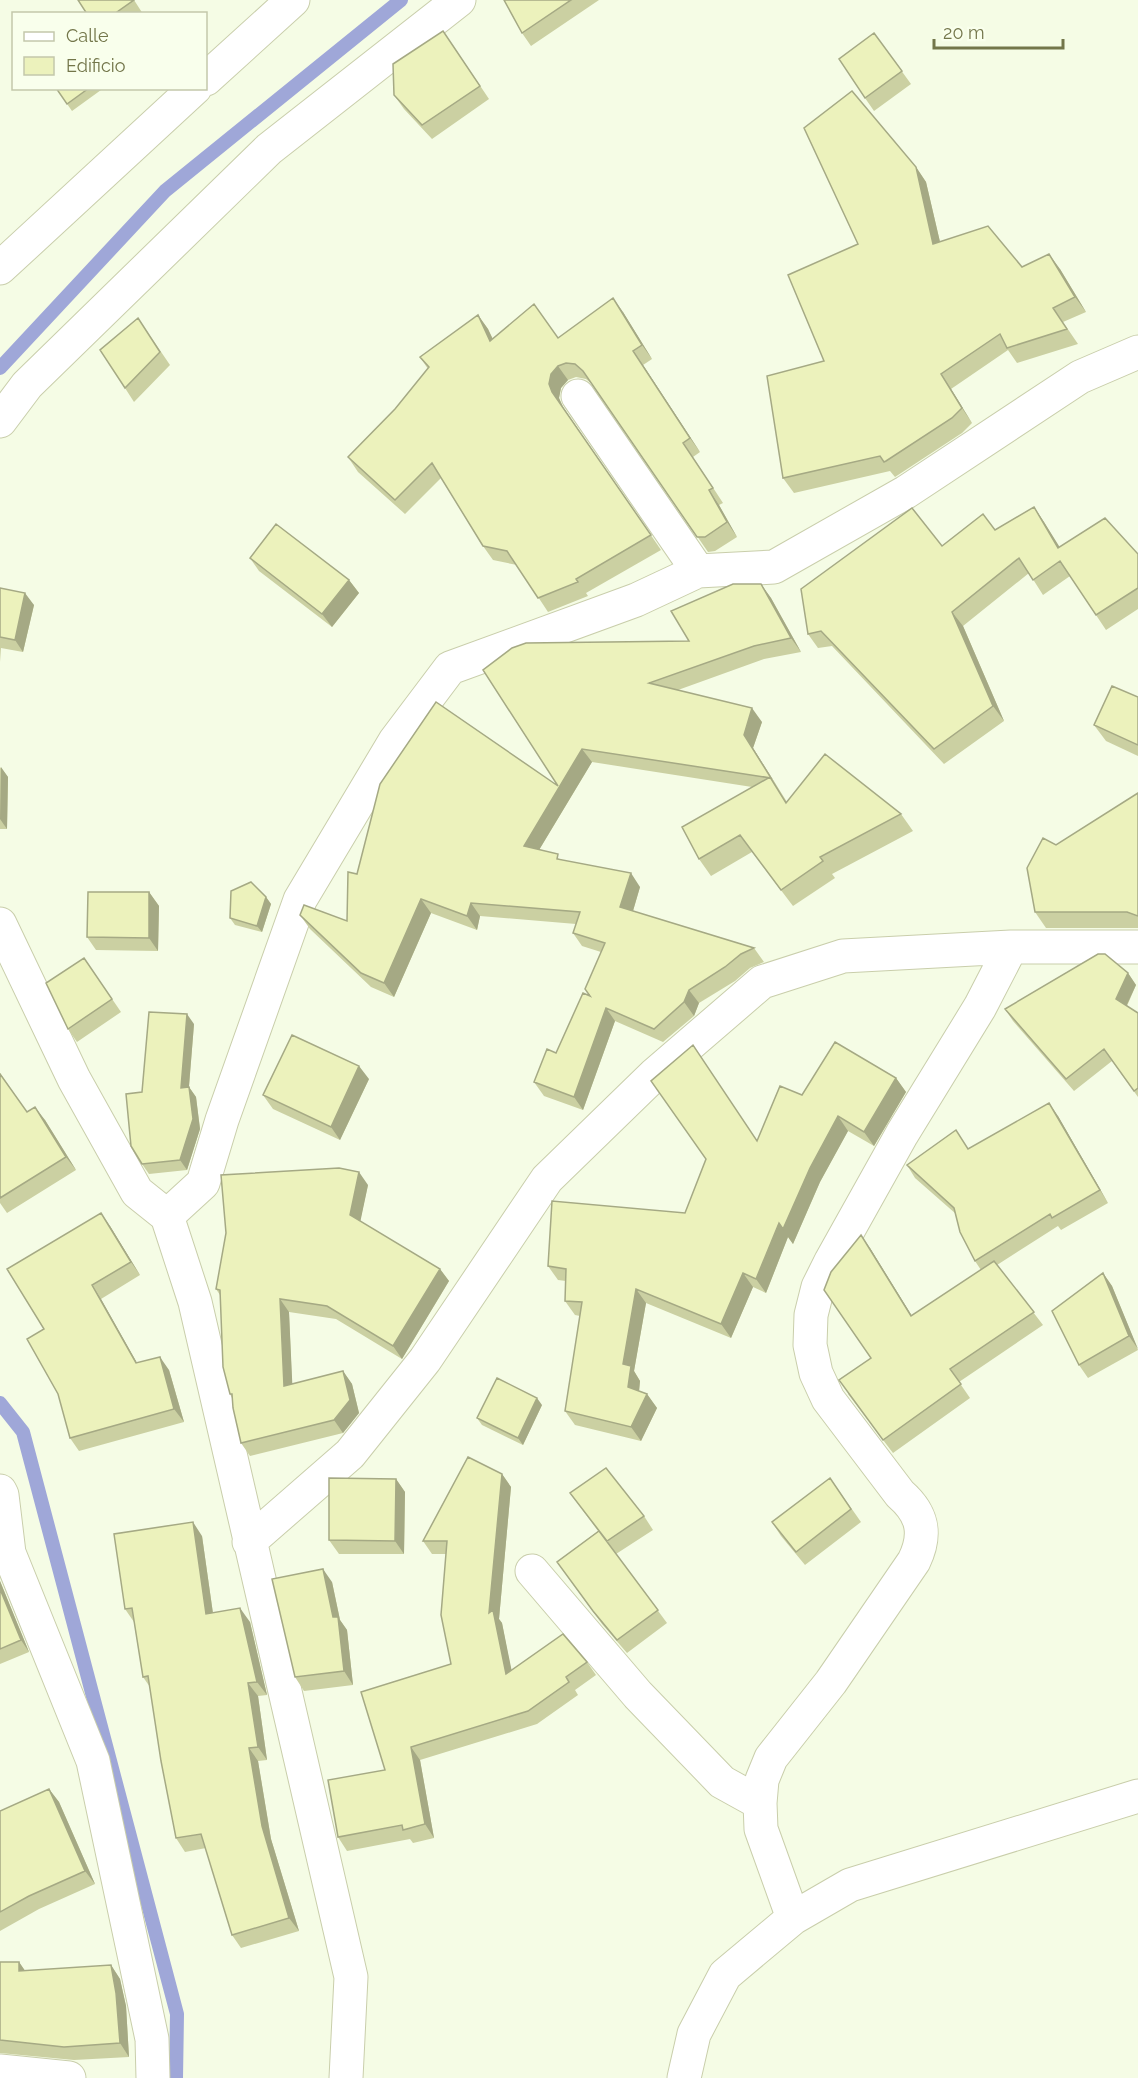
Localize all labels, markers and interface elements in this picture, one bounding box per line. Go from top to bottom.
legend [12,12,207,90]
scale bar [934,12,1063,50]
text: 20 m [943,22,985,43]
text: Calle [66,25,109,46]
text: Edificio [66,55,126,76]

